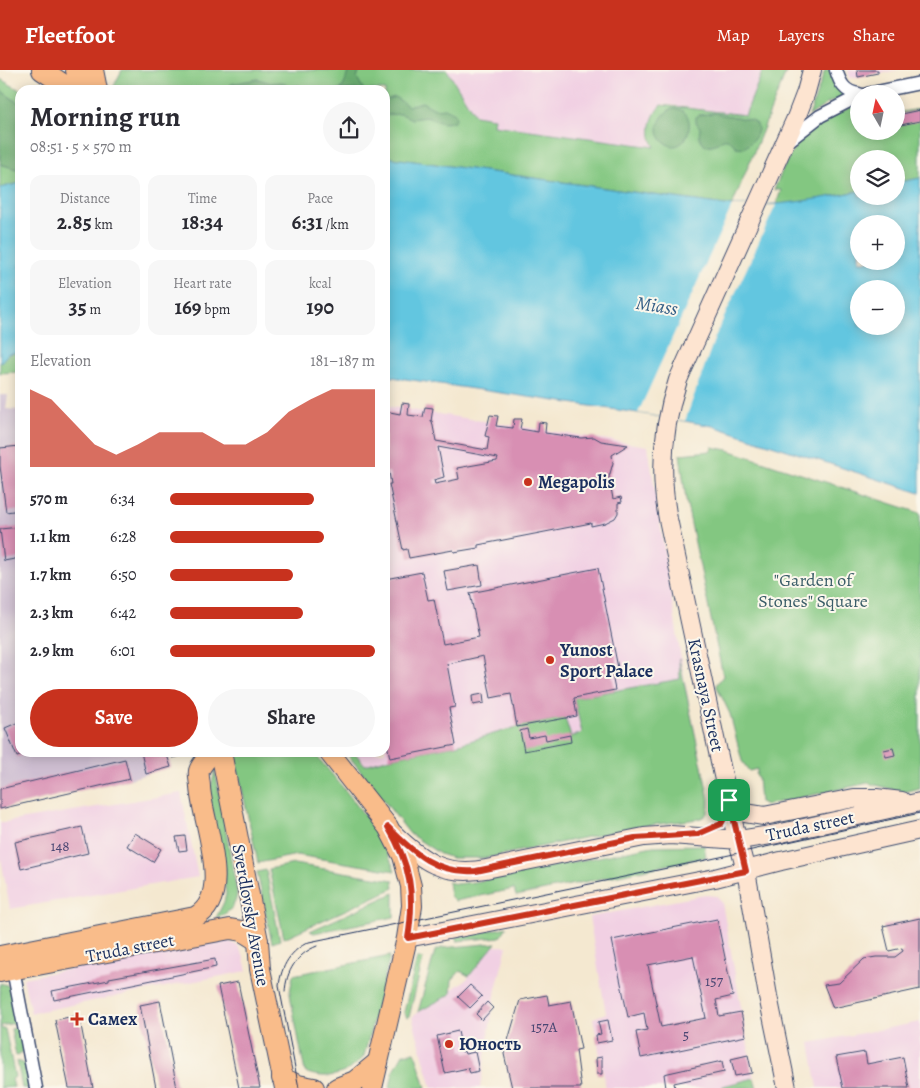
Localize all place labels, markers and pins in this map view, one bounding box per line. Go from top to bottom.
place label: Megapolis [538,470,615,494]
marker: Megapolis [522,476,534,488]
place label: Yunost Sport Palace [559,638,653,683]
marker: Yunost Sport Palace [544,654,556,666]
pin [708,779,750,821]
place label: Самех [88,1007,138,1031]
marker: Самех [70,1012,84,1026]
place label: Юность [459,1032,522,1056]
marker: Юность [443,1038,455,1050]

